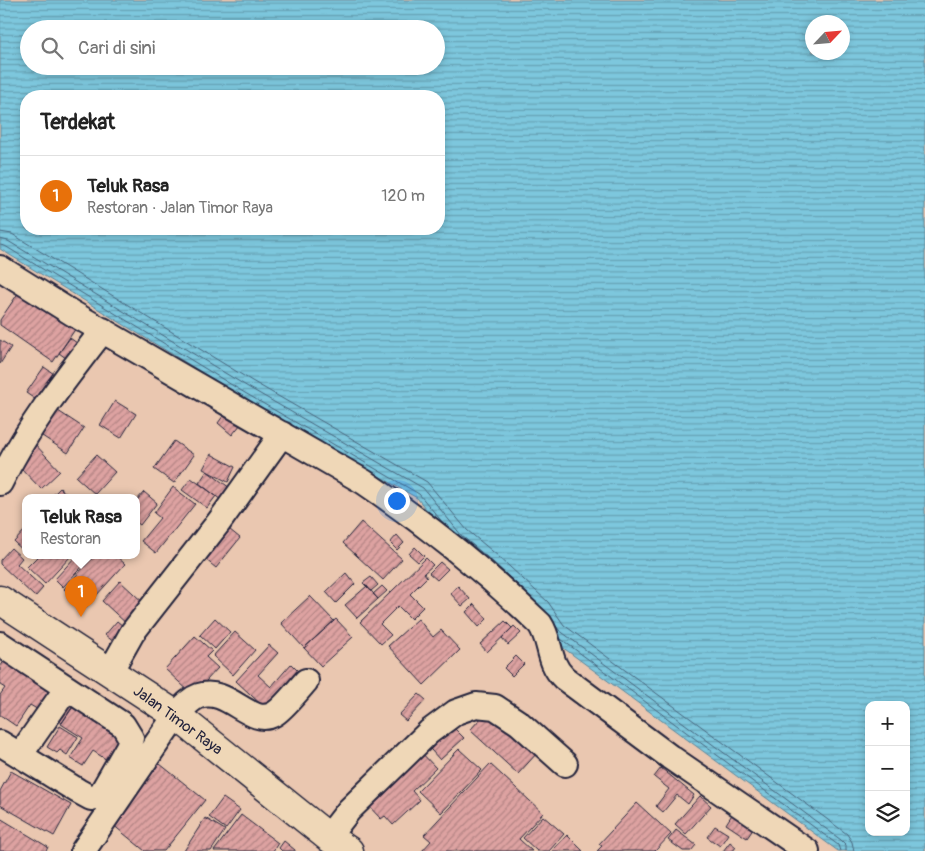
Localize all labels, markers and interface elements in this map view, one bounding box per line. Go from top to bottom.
north arrow [805,15,850,60]
search box [20,20,445,75]
icon: search [38,34,66,62]
text: Cari di sini [78,36,155,60]
text: Terdekat [40,109,115,136]
text: Teluk Rasa [87,174,169,198]
text: 1 [53,186,59,206]
text: 120 m [381,186,425,206]
text: Restoran · Jalan Timor Raya [87,198,273,218]
your location [384,488,410,514]
popup [22,494,140,559]
text: Teluk Rasa [40,505,122,529]
text: Restoran [40,529,101,549]
pin: 1 [65,576,97,617]
street label: Jalan Timor Raya [129,682,226,759]
map controls [865,701,910,836]
button: + [865,701,910,746]
button: − [865,746,910,791]
button: layers [865,791,910,836]

